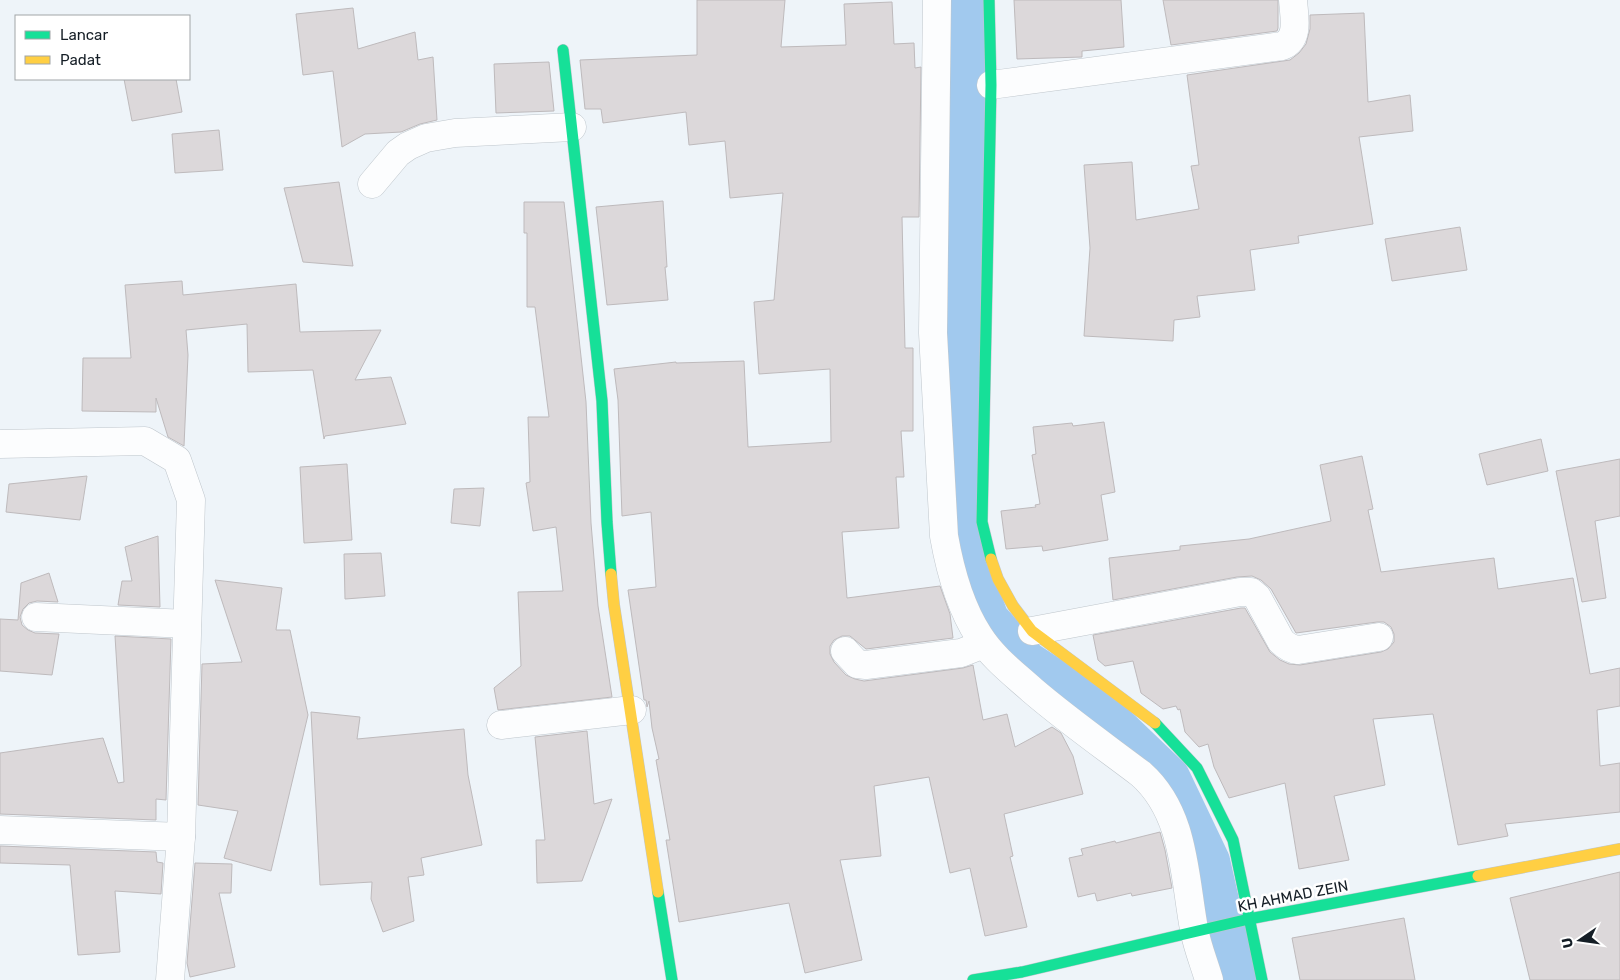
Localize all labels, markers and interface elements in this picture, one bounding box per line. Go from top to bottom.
legend [15,15,190,80]
text: Lancar [60,26,108,44]
text: Padat [60,51,101,69]
street label: KH AHMAD ZEIN [1236,876,1350,916]
north arrow [1555,915,1605,965]
text: U [1558,936,1577,950]

